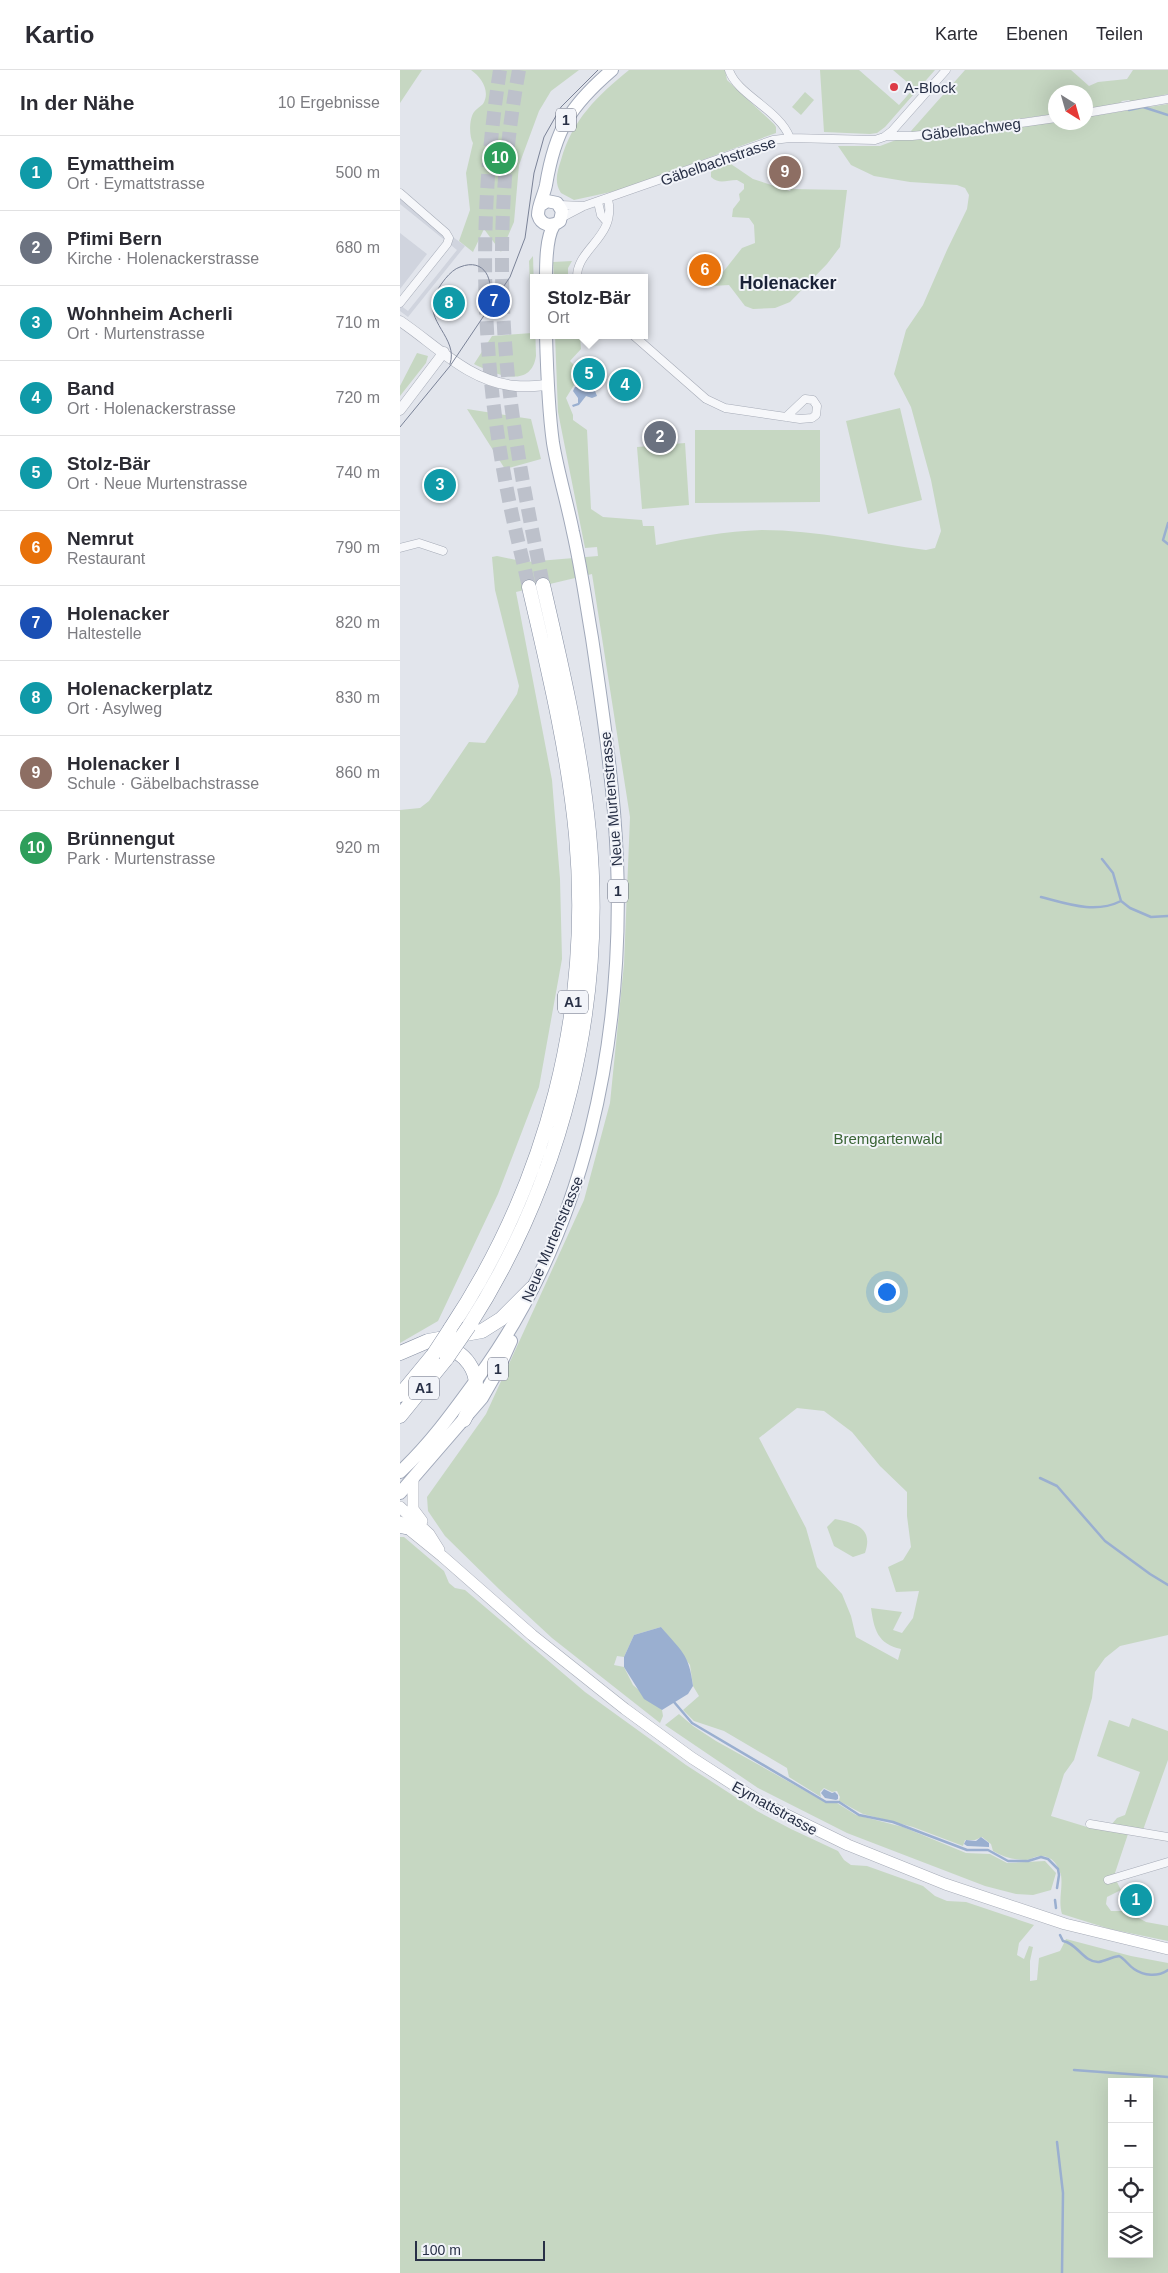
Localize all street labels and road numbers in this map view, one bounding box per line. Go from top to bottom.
road number: 1 [556,108,576,132]
street label: Gäbelbachweg [920,114,1022,144]
street label: Gäbelbachstrasse [658,133,778,189]
street label: Neue Murtenstrasse [597,731,625,867]
road number: 1 [608,879,628,902]
road number: A1 [558,990,588,1014]
street label: Neue Murtenstrasse [518,1174,586,1304]
road number: 1 [488,1358,508,1380]
road number: A1 [409,1376,439,1400]
street label: Eymattstrasse [729,1778,821,1838]

